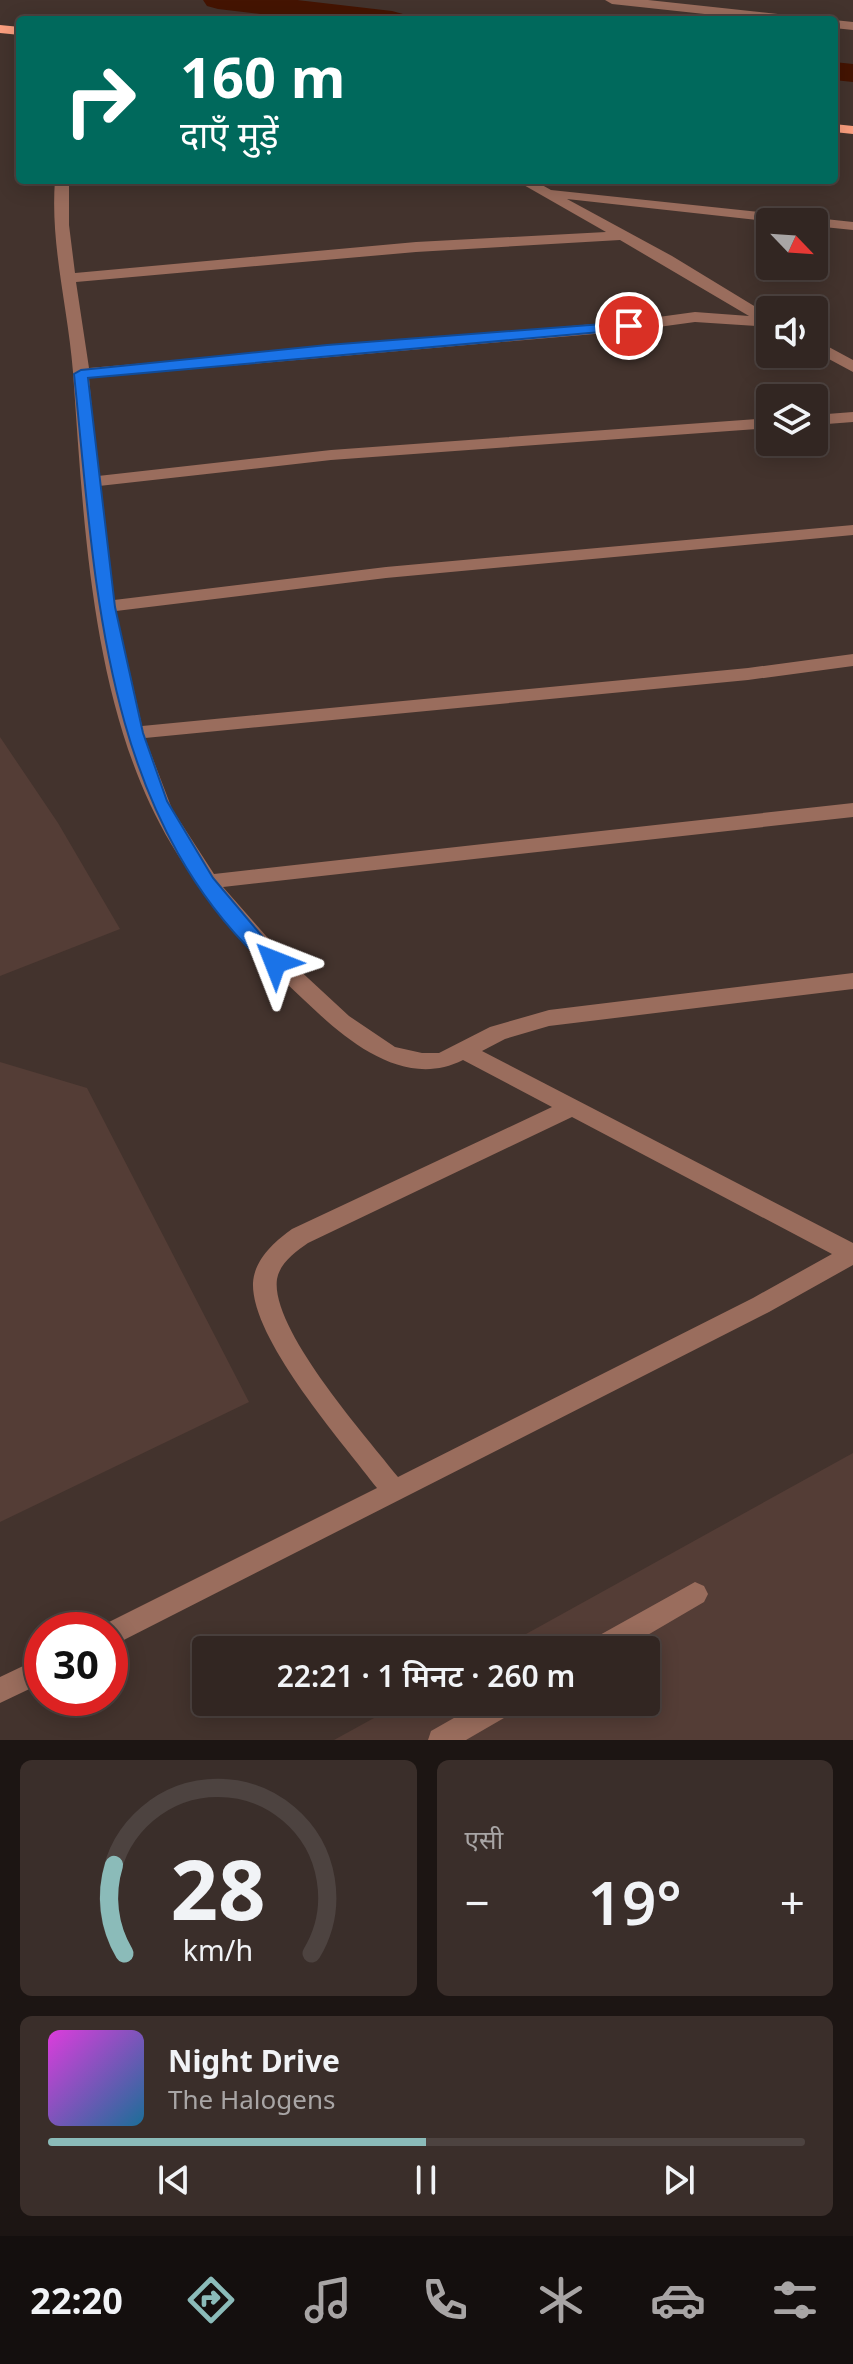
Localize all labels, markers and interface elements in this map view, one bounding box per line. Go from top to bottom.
text: 160 m [180,38,345,114]
icon: right [48,48,152,152]
text: दाएँ मुड़ें [180,110,279,159]
north arrow [756,208,828,280]
map controls [756,208,828,456]
pin [595,292,663,360]
button: sound [756,296,828,368]
icon: arrive [607,304,651,348]
button: layers [756,384,828,456]
position arrow [233,920,317,1004]
speed limit sign: 30 [24,1612,128,1716]
text: 22:21 · 1 मिनट · 260 m [277,1655,575,1696]
text: एसी [465,1821,503,1857]
text: 28 [171,1831,266,1944]
text: 19° [588,1861,682,1943]
text: − [465,1872,490,1932]
text: + [780,1872,805,1932]
text: km/h [183,1930,253,1969]
text: Night Drive [168,2040,340,2081]
text: The Halogens [168,2081,335,2117]
icon: previous [152,2158,196,2202]
icon: pause [404,2158,448,2202]
icon: next [657,2158,701,2202]
icon: directions [183,2272,239,2328]
icon: music [300,2272,356,2328]
icon: phone [417,2272,473,2328]
icon: climate [533,2272,589,2328]
icon: car [650,2272,706,2328]
icon: filters [767,2272,823,2328]
text: 22:20 [30,2276,123,2325]

